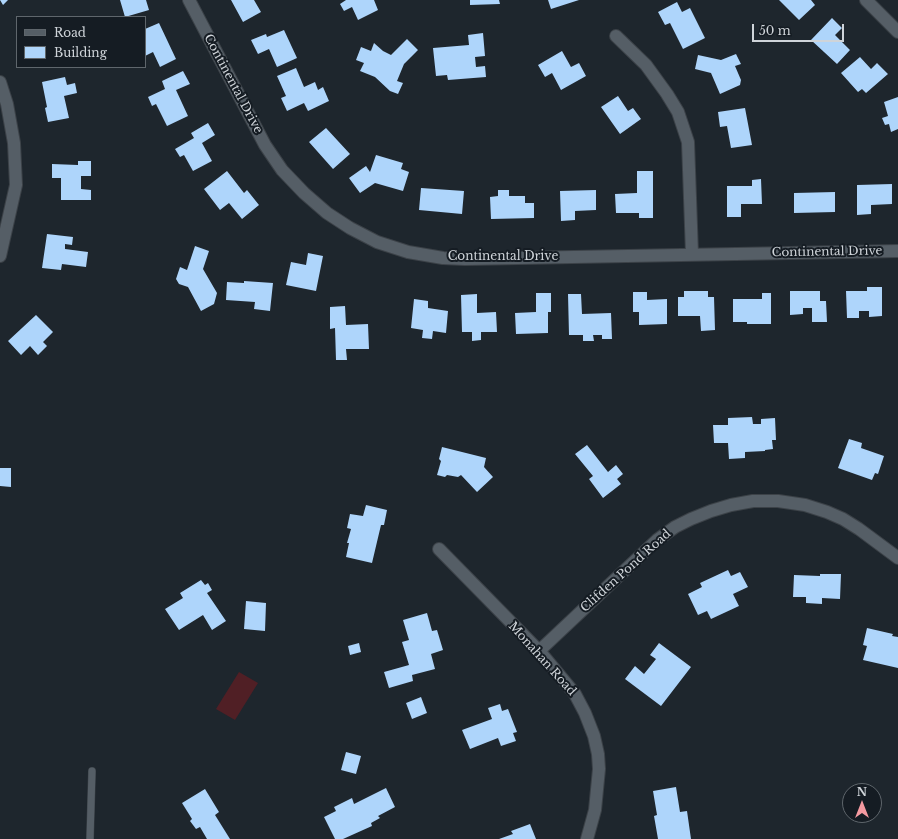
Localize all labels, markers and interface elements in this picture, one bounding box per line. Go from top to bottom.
legend [16,16,146,68]
scale bar [754,16,846,42]
text: 50 m [759,23,791,38]
text: Road [54,25,86,40]
street label: Continental Drive [201,32,265,136]
text: Building [54,45,107,60]
street label: Continental Drive [772,244,882,260]
street label: Continental Drive [448,250,558,264]
street label: Clifden Pond Road [578,527,674,615]
street label: Monahan Road [505,619,579,699]
north arrow [842,783,882,823]
text: N [857,785,867,799]

